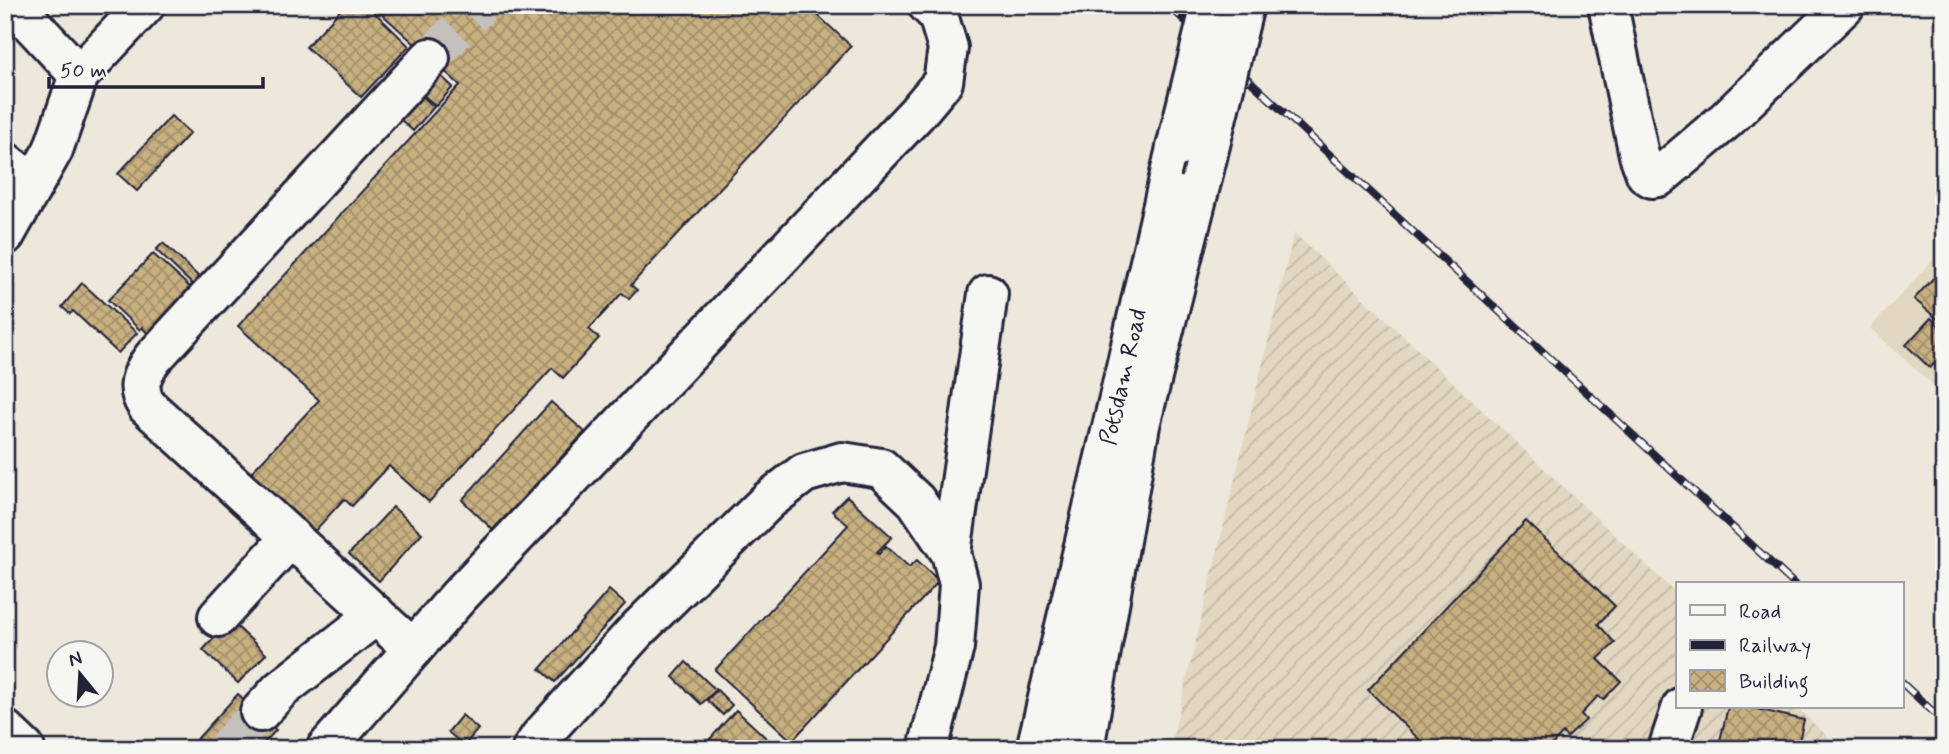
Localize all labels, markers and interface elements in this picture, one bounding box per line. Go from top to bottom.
scale bar [49,46,262,90]
text: 50 m [60,57,107,85]
street label: Potsdam Road [1093,306,1155,448]
legend [1676,582,1904,708]
text: Road [1739,598,1781,626]
text: Railway [1739,632,1811,660]
north arrow [46,638,116,708]
text: N [65,645,85,673]
text: Building [1739,668,1809,698]

